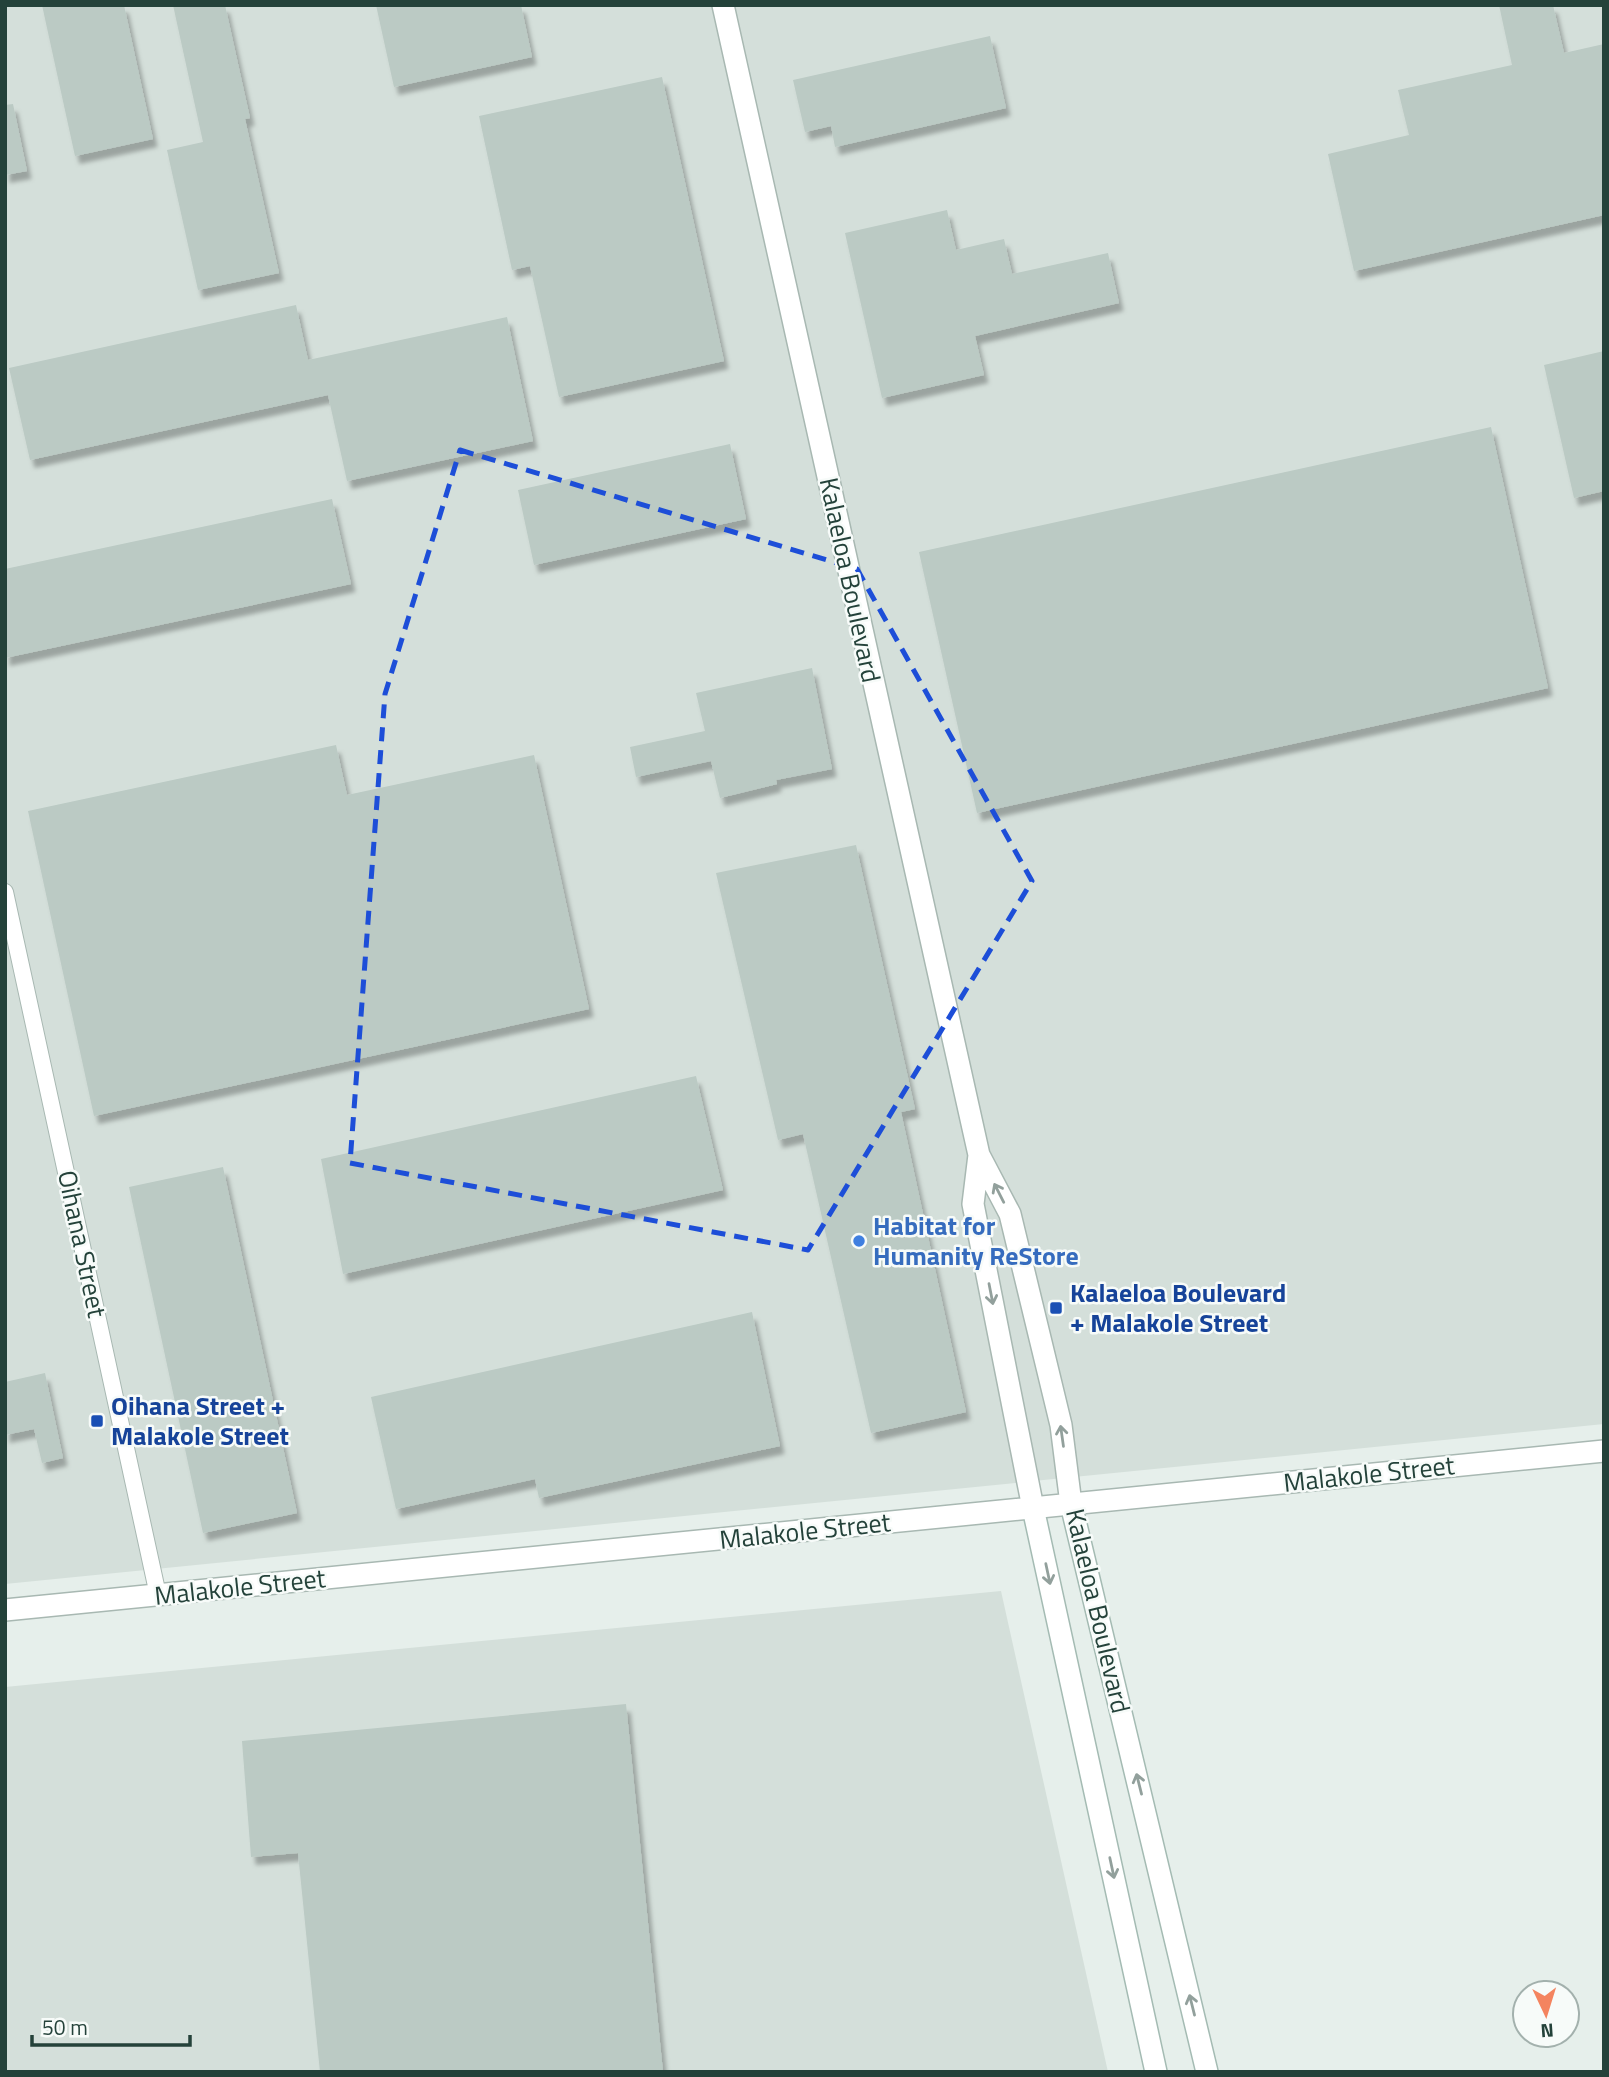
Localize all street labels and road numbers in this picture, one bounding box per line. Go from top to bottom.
street label: Kalaeloa Boulevard [810,474,891,686]
street label: Oihana Street [48,1167,117,1321]
street label: Malakole Street [1282,1445,1456,1502]
street label: Malakole Street [718,1502,892,1559]
street label: Kalaeloa Boulevard [1056,1505,1141,1717]
street label: Malakole Street [153,1558,327,1615]

